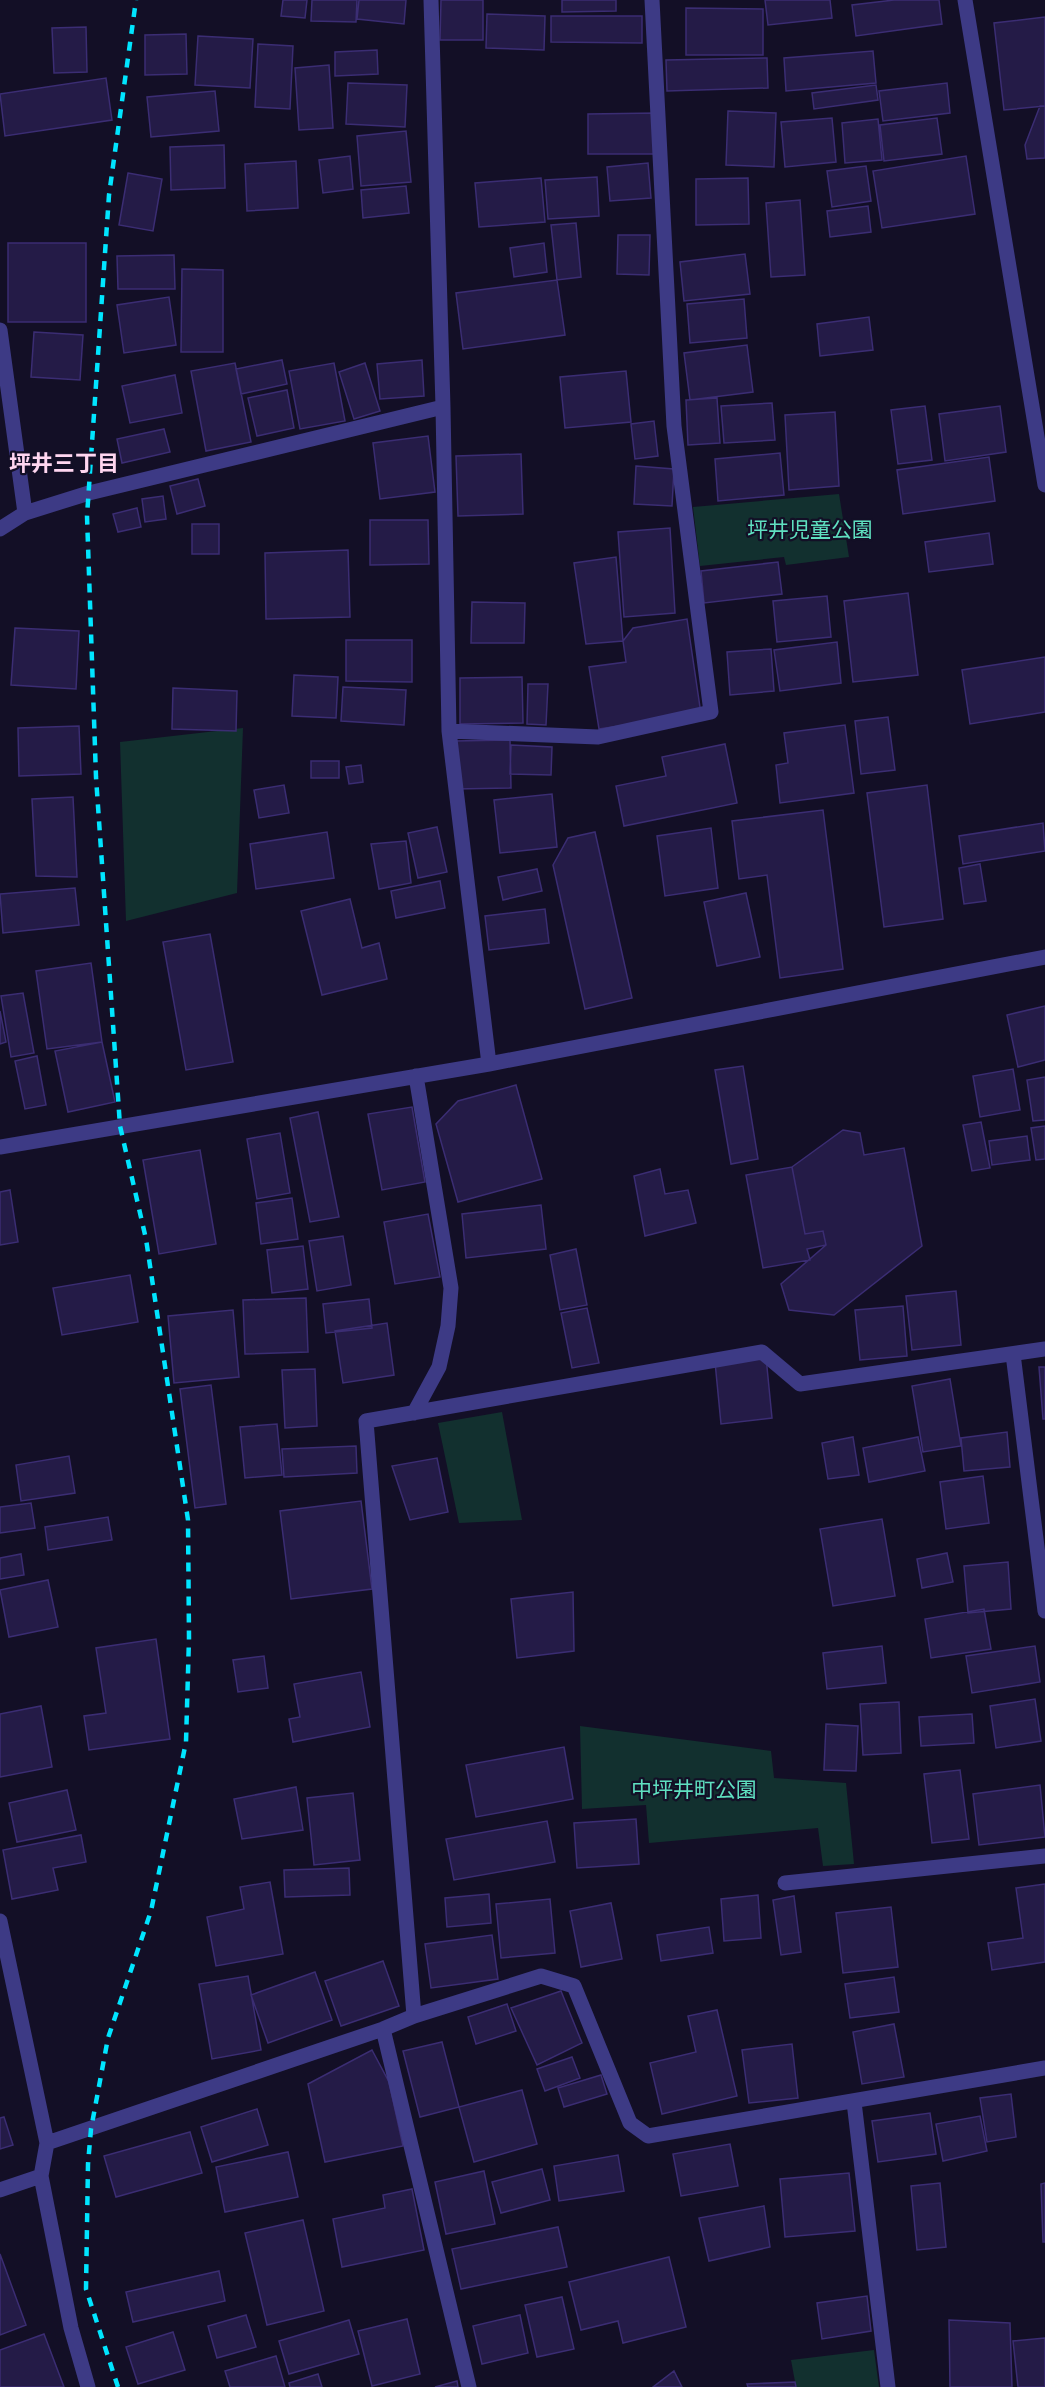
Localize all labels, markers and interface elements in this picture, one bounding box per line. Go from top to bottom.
district label: 坪井三丁目 [9,450,119,477]
park label: 坪井児童公園 [747,517,873,542]
park label: 中坪井町公園 [631,1777,757,1802]

